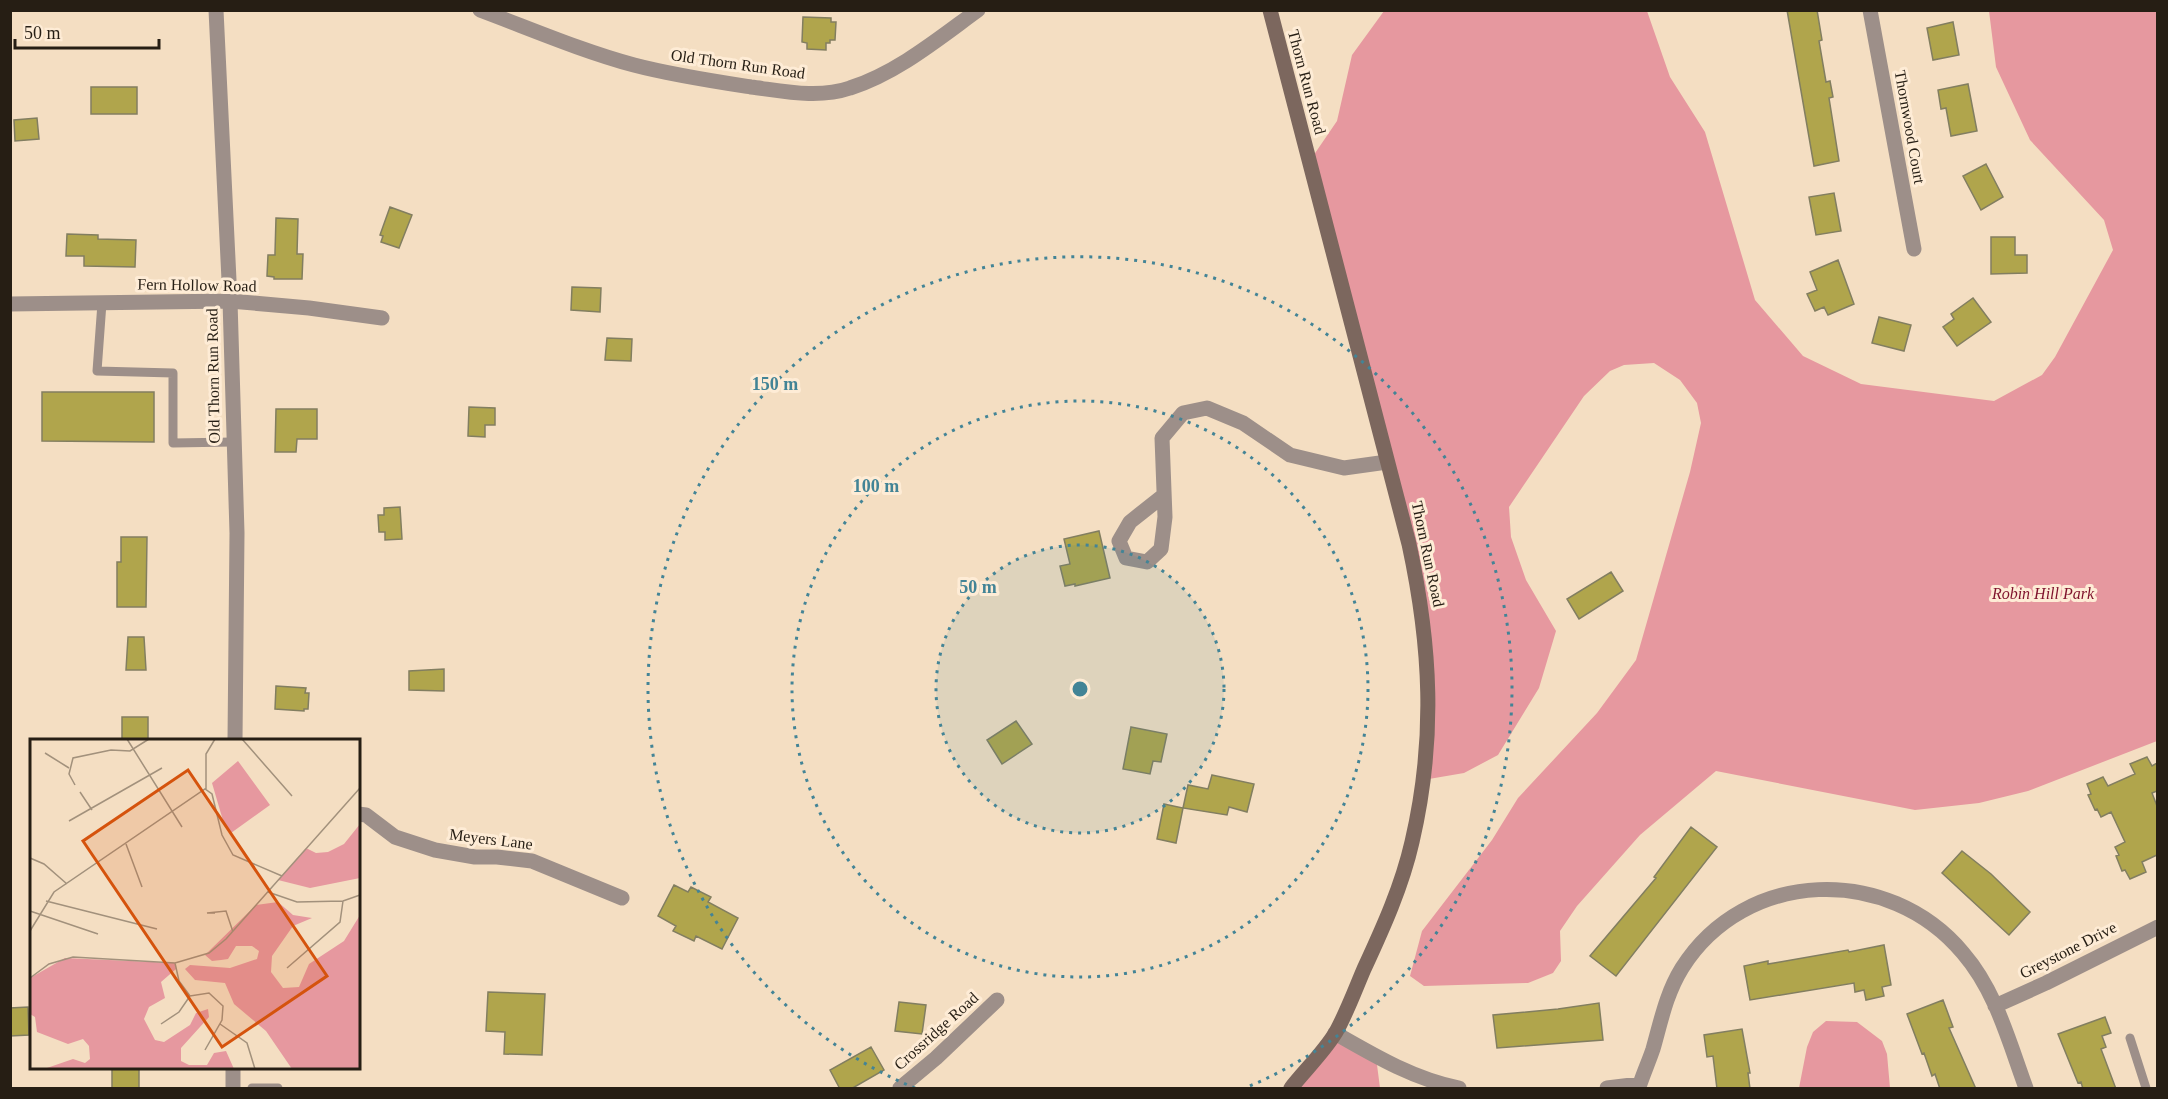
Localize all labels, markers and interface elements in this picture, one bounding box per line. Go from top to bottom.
scale bar [15,12,159,50]
text: 50 m [24,23,61,43]
street label: Thorn Run Road [1285,28,1329,136]
street label: Old Thorn Run Road [670,46,806,82]
street label: Thornwood Court [1892,69,1928,186]
street label: Fern Hollow Road [137,275,257,295]
street label: Old Thorn Run Road [203,308,223,444]
text: 150 m [752,374,798,394]
text: 100 m [853,476,899,496]
street label: Thorn Run Road [1409,500,1447,608]
text: 50 m [959,577,997,597]
park label: Robin Hill Park [1991,585,2095,602]
centre of rings [1070,679,1090,699]
inset map [30,739,360,1069]
street label: Meyers Lane [448,825,534,854]
street label: Greystone Drive [2017,918,2120,983]
street label: Crossridge Road [891,989,982,1074]

